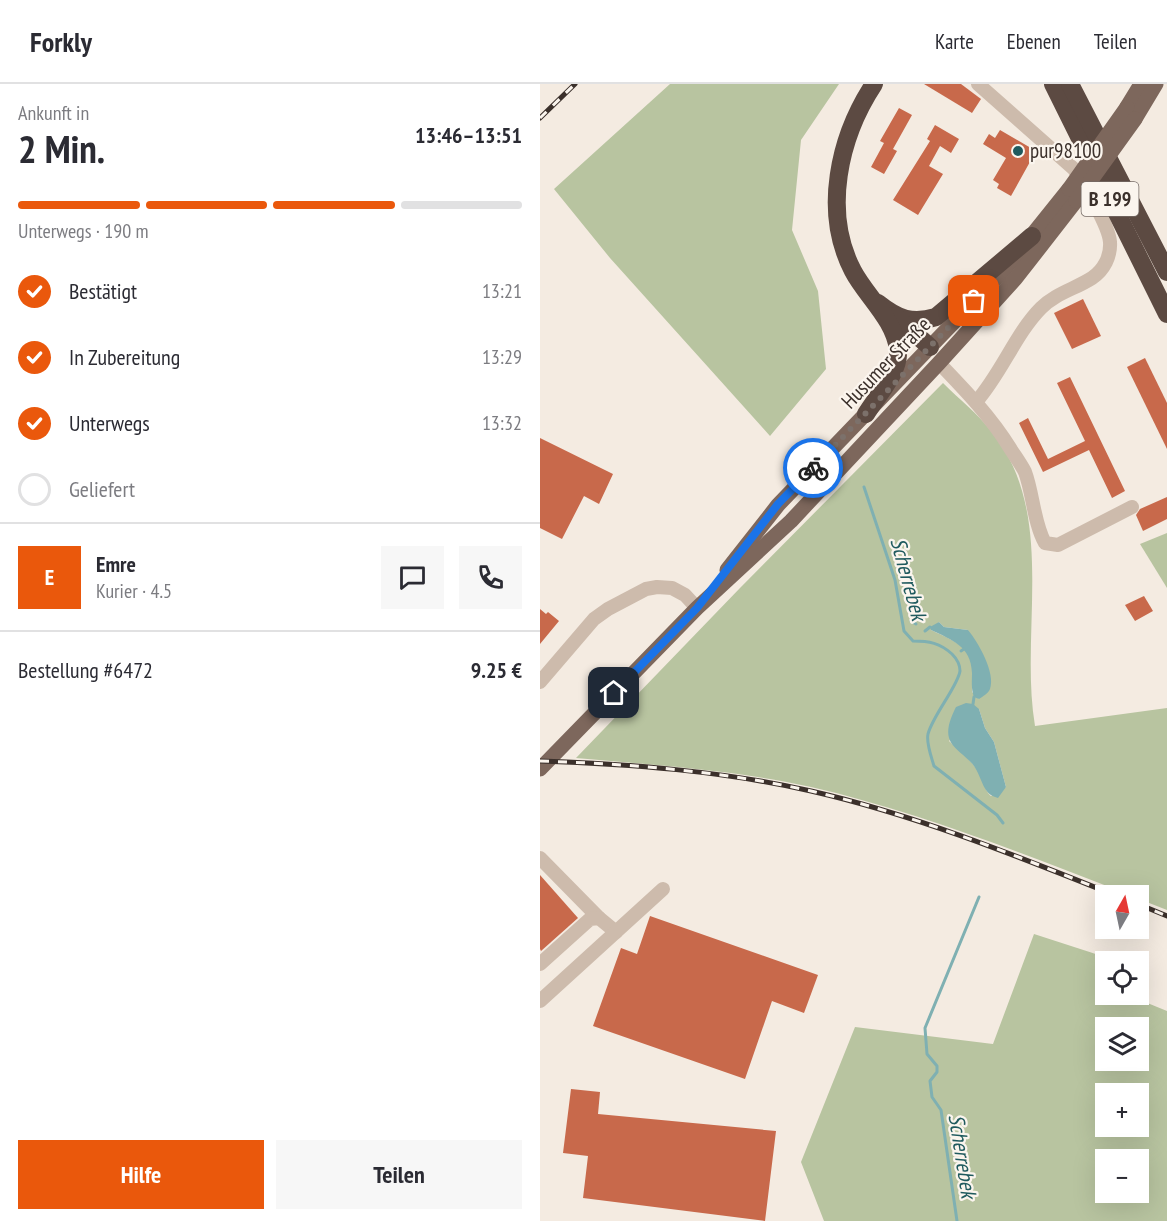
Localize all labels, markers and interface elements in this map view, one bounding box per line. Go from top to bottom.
text: Forkly [30,23,92,60]
text: Karte [935,28,974,55]
text: Ebenen [1007,28,1061,55]
text: Teilen [1094,28,1137,55]
text: Ankunft in [18,100,89,126]
text: 13:46–13:51 [415,121,522,149]
text: 2 Min. [18,123,105,174]
place label: pur98100 [1030,137,1101,164]
marker: pur98100 [1011,144,1025,158]
road number: B 199 [1082,182,1138,216]
text: Unterwegs · 190 m [18,218,148,244]
icon: check [18,275,51,308]
pin [948,275,999,326]
text: Bestätigt [69,277,137,305]
text: 13:21 [482,278,522,304]
icon: bag [957,284,990,317]
street label: Husumer Straße [835,311,936,414]
icon: check [18,341,51,374]
text: In Zubereitung [69,343,180,371]
text: 13:29 [482,344,522,370]
icon: check [18,407,51,440]
text: Unterwegs [69,409,150,437]
text: 13:32 [482,410,522,436]
courier [783,438,843,498]
icon: bike [797,452,830,485]
text: Geliefert [69,475,135,503]
water label: Scherrebek [885,535,934,626]
button: chat [381,546,444,609]
button: phone [459,546,522,609]
text: Emre [96,550,136,578]
text: E [45,563,54,591]
text: Kurier · 4.5 [96,578,172,604]
text: Bestellung #6472 [18,656,153,684]
text: 9.25 € [471,656,522,684]
pin [588,667,639,718]
icon: home [597,676,630,709]
north arrow [1095,885,1149,939]
map controls [1095,885,1149,1203]
button: locate [1095,951,1149,1005]
button: layers [1095,1017,1149,1071]
button: + [1095,1083,1149,1137]
water label: Scherrebek [943,1112,984,1202]
button: Hilfe [18,1140,264,1209]
button: Teilen [276,1140,522,1209]
button: − [1095,1149,1149,1203]

